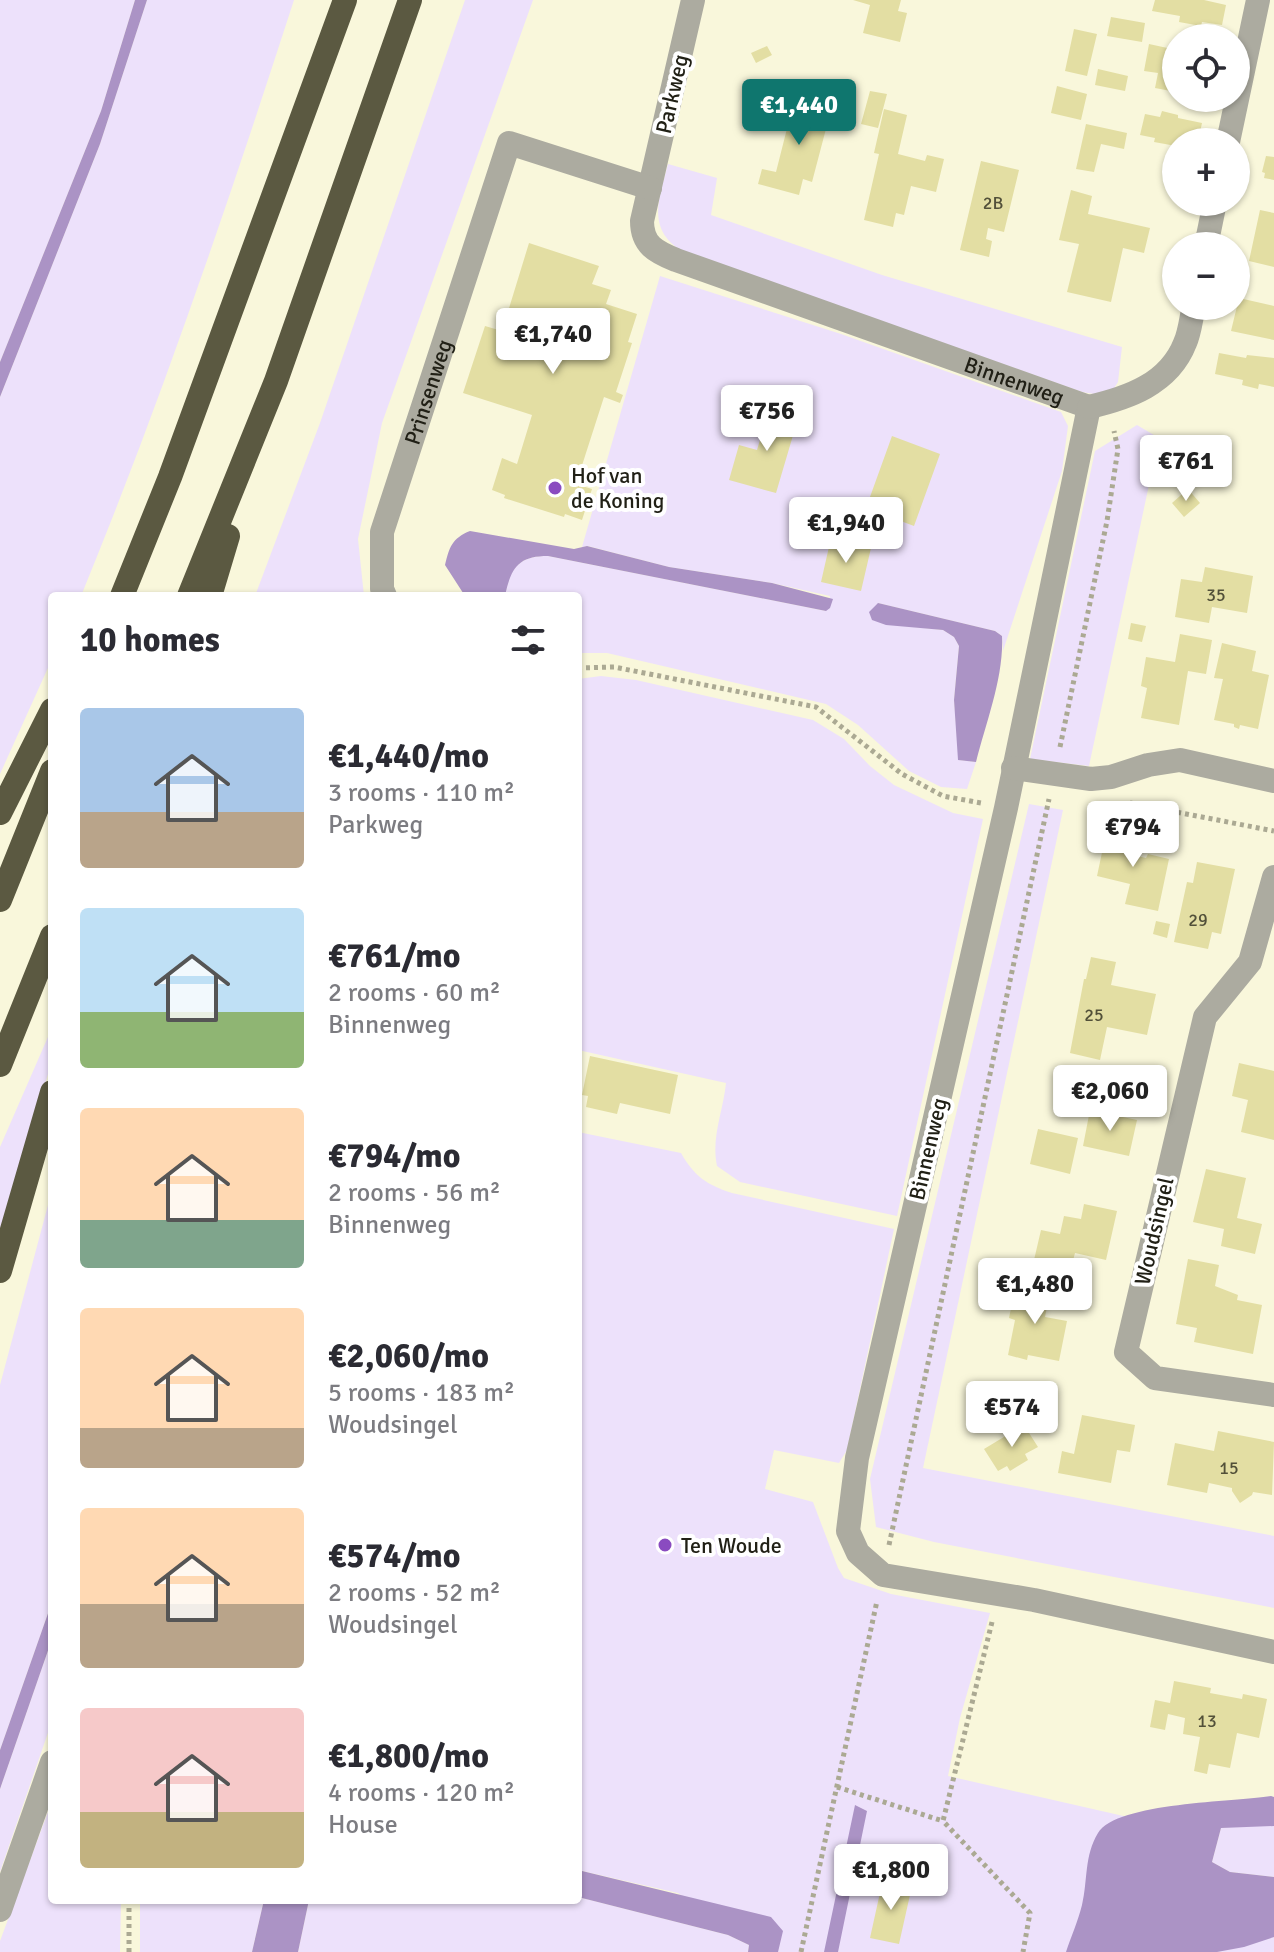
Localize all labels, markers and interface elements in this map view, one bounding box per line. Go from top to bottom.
map controls [1162,24,1250,320]
button: locate [1162,24,1250,112]
street label: Parkweg [650,52,694,136]
pin: €1,440 [734,79,864,147]
text: €1,440 [760,89,838,121]
button: + [1162,128,1250,216]
house number: 2B [983,192,1003,214]
button: − [1162,232,1250,320]
pin: €1,740 [488,308,618,376]
text: €1,740 [514,318,592,350]
street label: Prinsenweg [398,336,458,448]
street label: Binnenweg [961,350,1068,411]
pin: €756 [720,385,814,453]
text: €756 [739,395,795,427]
pin: €761 [1139,435,1233,503]
text: €761 [1158,445,1214,477]
place label: Hof van de Koning [571,462,664,514]
marker: Hof van de Koning [546,479,564,497]
pin: €1,940 [781,497,911,565]
text: €1,940 [807,507,885,539]
house number: 35 [1206,584,1226,606]
icon: filters [506,618,550,662]
text: 10 homes [80,619,220,661]
text: €1,440/mo [328,735,489,777]
icon: home [144,740,240,836]
text: 3 rooms · 110 m² [328,777,515,809]
pin: €794 [1086,801,1180,869]
text: Parkweg [328,809,423,841]
text: €794 [1105,811,1161,843]
house number: 29 [1188,909,1208,931]
text: €761/mo [328,935,461,977]
icon: home [144,940,240,1036]
text: 2 rooms · 60 m² [328,977,501,1009]
house number: 25 [1084,1004,1104,1026]
text: Binnenweg [328,1009,451,1041]
pin: €2,060 [1045,1065,1175,1133]
text: €2,060 [1071,1075,1149,1107]
street label: Binnenweg [903,1095,953,1203]
text: €794/mo [328,1135,461,1177]
icon: home [144,1140,240,1236]
street label: Woudsingel [1129,1175,1179,1287]
text: 2 rooms · 56 m² [328,1177,501,1209]
text: Binnenweg [328,1209,451,1241]
pin: €1,480 [970,1258,1100,1326]
text: €1,480 [996,1268,1074,1300]
text: €2,060/mo [328,1335,489,1377]
icon: home [144,1340,240,1436]
text: 5 rooms · 183 m² [328,1377,515,1409]
pin: €574 [965,1381,1059,1449]
text: €574 [984,1391,1040,1423]
text: Woudsingel [328,1409,458,1441]
house number: 15 [1219,1457,1239,1479]
place label: Ten Woude [681,1532,782,1559]
text: €574/mo [328,1535,461,1577]
marker: Ten Woude [656,1536,674,1554]
icon: home [144,1540,240,1636]
text: 2 rooms · 52 m² [328,1577,501,1609]
text: Woudsingel [328,1609,458,1641]
house number: 13 [1197,1710,1217,1732]
text: €1,800/mo [328,1735,489,1777]
icon: home [144,1740,240,1836]
text: 4 rooms · 120 m² [328,1777,515,1809]
text: House [328,1809,398,1841]
pin: €1,800 [826,1844,956,1912]
text: €1,800 [852,1854,930,1886]

